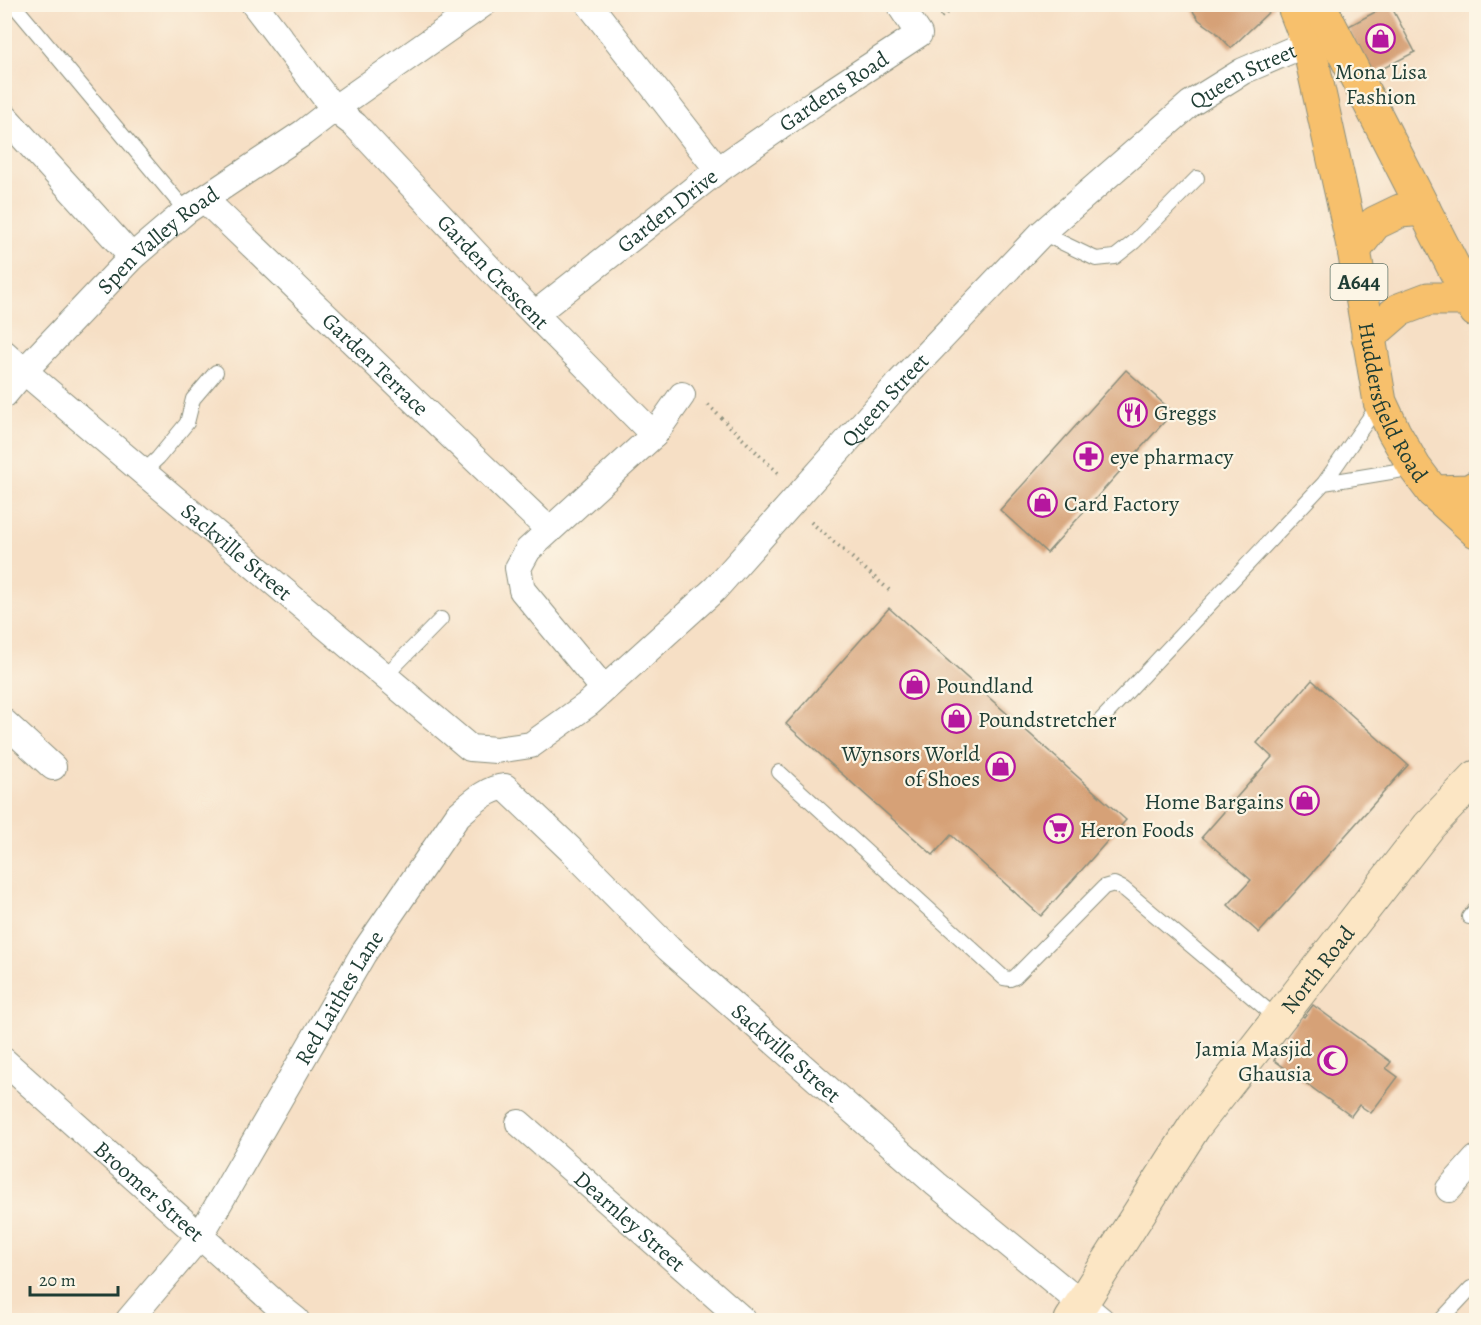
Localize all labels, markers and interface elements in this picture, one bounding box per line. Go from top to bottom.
shop icon: Mona Lisa Fashion [1365,23,1397,55]
street label: Queen Street [1184,36,1301,117]
street label: Gardens Road [773,44,895,139]
place label: Mona Lisa Fashion [1335,57,1428,112]
street label: Garden Drive [611,162,724,260]
street label: Spen Valley Road [91,179,225,301]
street label: Garden Crescent [430,208,555,336]
road number: A644 [1330,264,1388,300]
street label: Garden Terrace [315,306,435,423]
street label: Huddersfield Road [1351,320,1435,489]
street label: Queen Street [835,347,936,454]
restaurant icon: Greggs [1117,396,1149,428]
place label: Greggs [1154,398,1217,428]
pharmacy icon: eye pharmacy [1073,440,1105,472]
place label: eye pharmacy [1110,442,1233,472]
shop icon: Card Factory [1027,487,1059,519]
place label: Card Factory [1064,489,1179,519]
street label: Sackville Street [174,496,298,608]
shop icon: Poundland [899,669,931,701]
place label: Poundland [936,671,1034,701]
shop icon: Poundstretcher [941,703,973,735]
place label: Poundstretcher [978,705,1117,735]
place label: Wynsors World of Shoes [840,739,980,794]
shop icon: Wynsors World of Shoes [985,750,1017,782]
shop icon: Home Bargains [1289,785,1321,817]
place label: Home Bargains [1144,787,1284,817]
supermarket icon: Heron Foods [1043,813,1075,845]
place label: Heron Foods [1080,815,1194,845]
street label: North Road [1274,919,1362,1020]
street label: Red Laithes Lane [288,924,391,1071]
street label: Sackville Street [725,997,847,1110]
place label: Jamia Masjid Ghausia [1195,1034,1313,1089]
mosque icon: Jamia Masjid Ghausia [1317,1045,1349,1077]
street label: Broomer Street [87,1134,210,1249]
street label: Dearnley Street [567,1164,692,1279]
scale bar [30,1259,118,1297]
text: 20 m [39,1268,76,1292]

